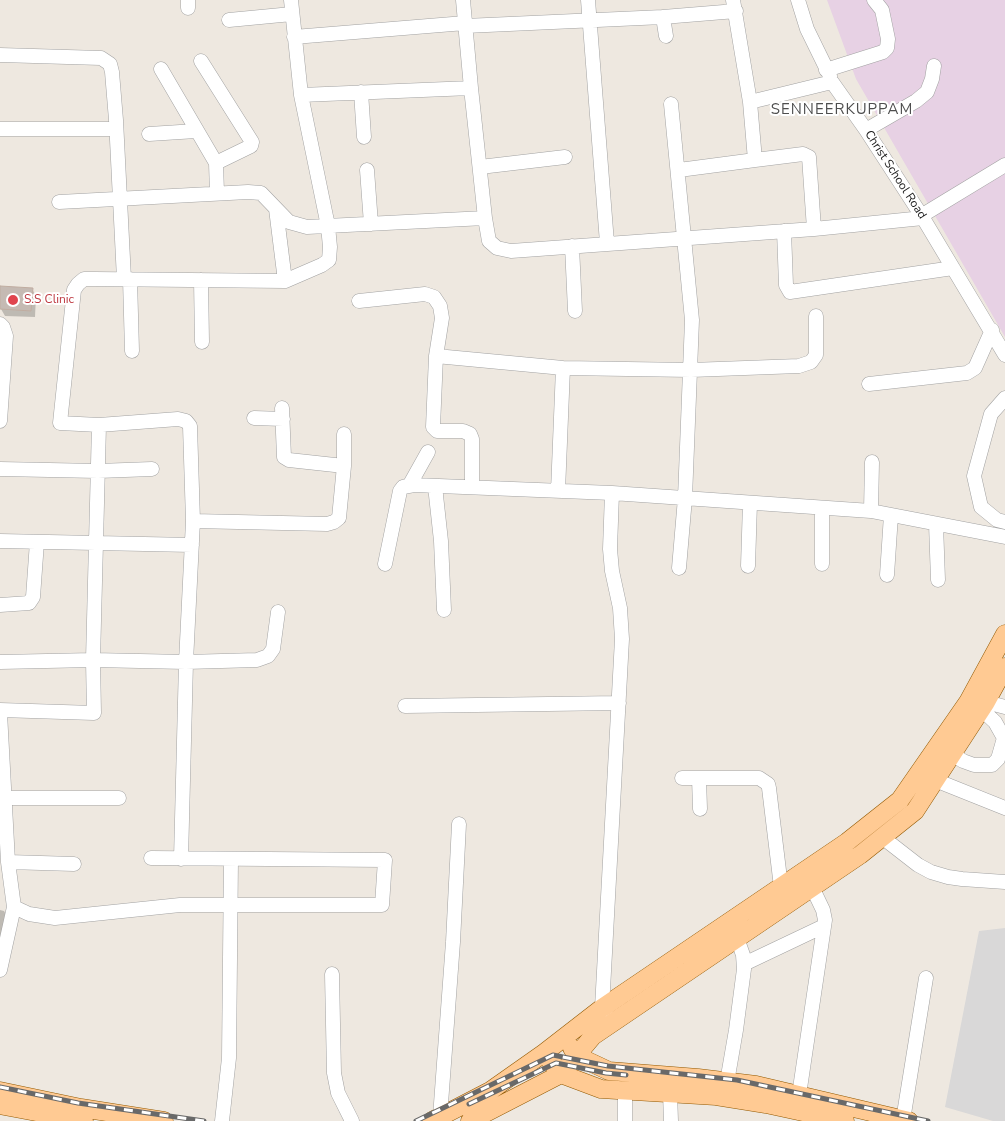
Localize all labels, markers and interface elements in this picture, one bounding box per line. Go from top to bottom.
district label: SENNEERKUPPAM [769,101,915,119]
street label: Christ School Road [861,128,929,222]
marker: S.S Clinic [6,293,20,307]
place label: S.S Clinic [24,293,74,307]

